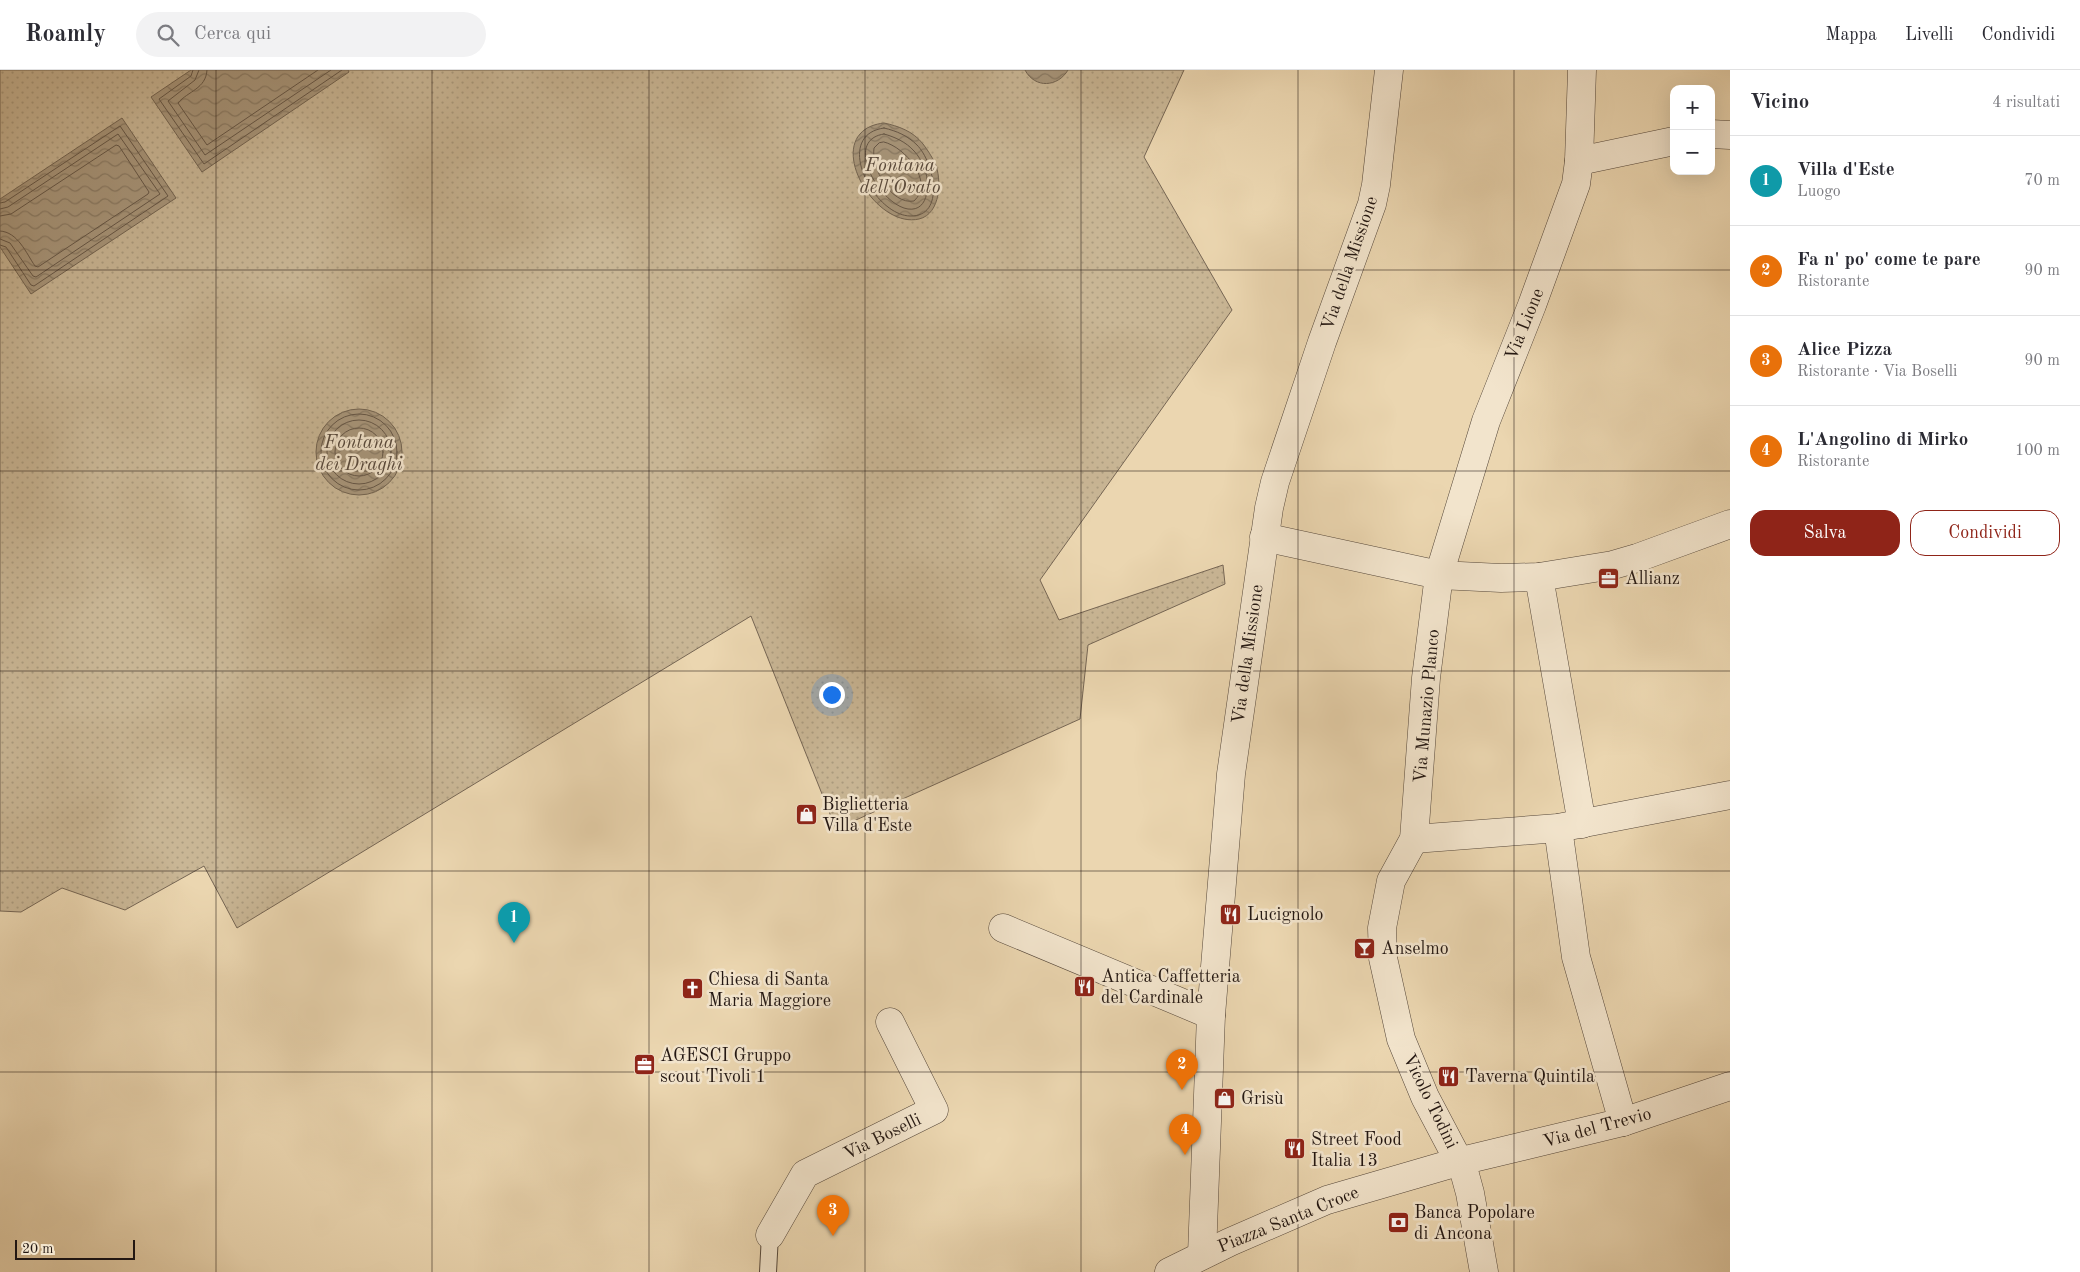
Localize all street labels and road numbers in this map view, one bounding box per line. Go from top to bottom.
street label: Via della Missione [1319,194,1381,333]
street label: Via Lione [1502,286,1547,363]
street label: Via della Missione [1229,583,1267,725]
street label: Via Munazio Planco [1411,628,1443,784]
street label: Vicolo Todini [1399,1051,1461,1152]
street label: Via del Trevio [1541,1105,1653,1151]
street label: Via Boselli [841,1110,924,1163]
street label: Piazza Santa Croce [1215,1183,1361,1256]

